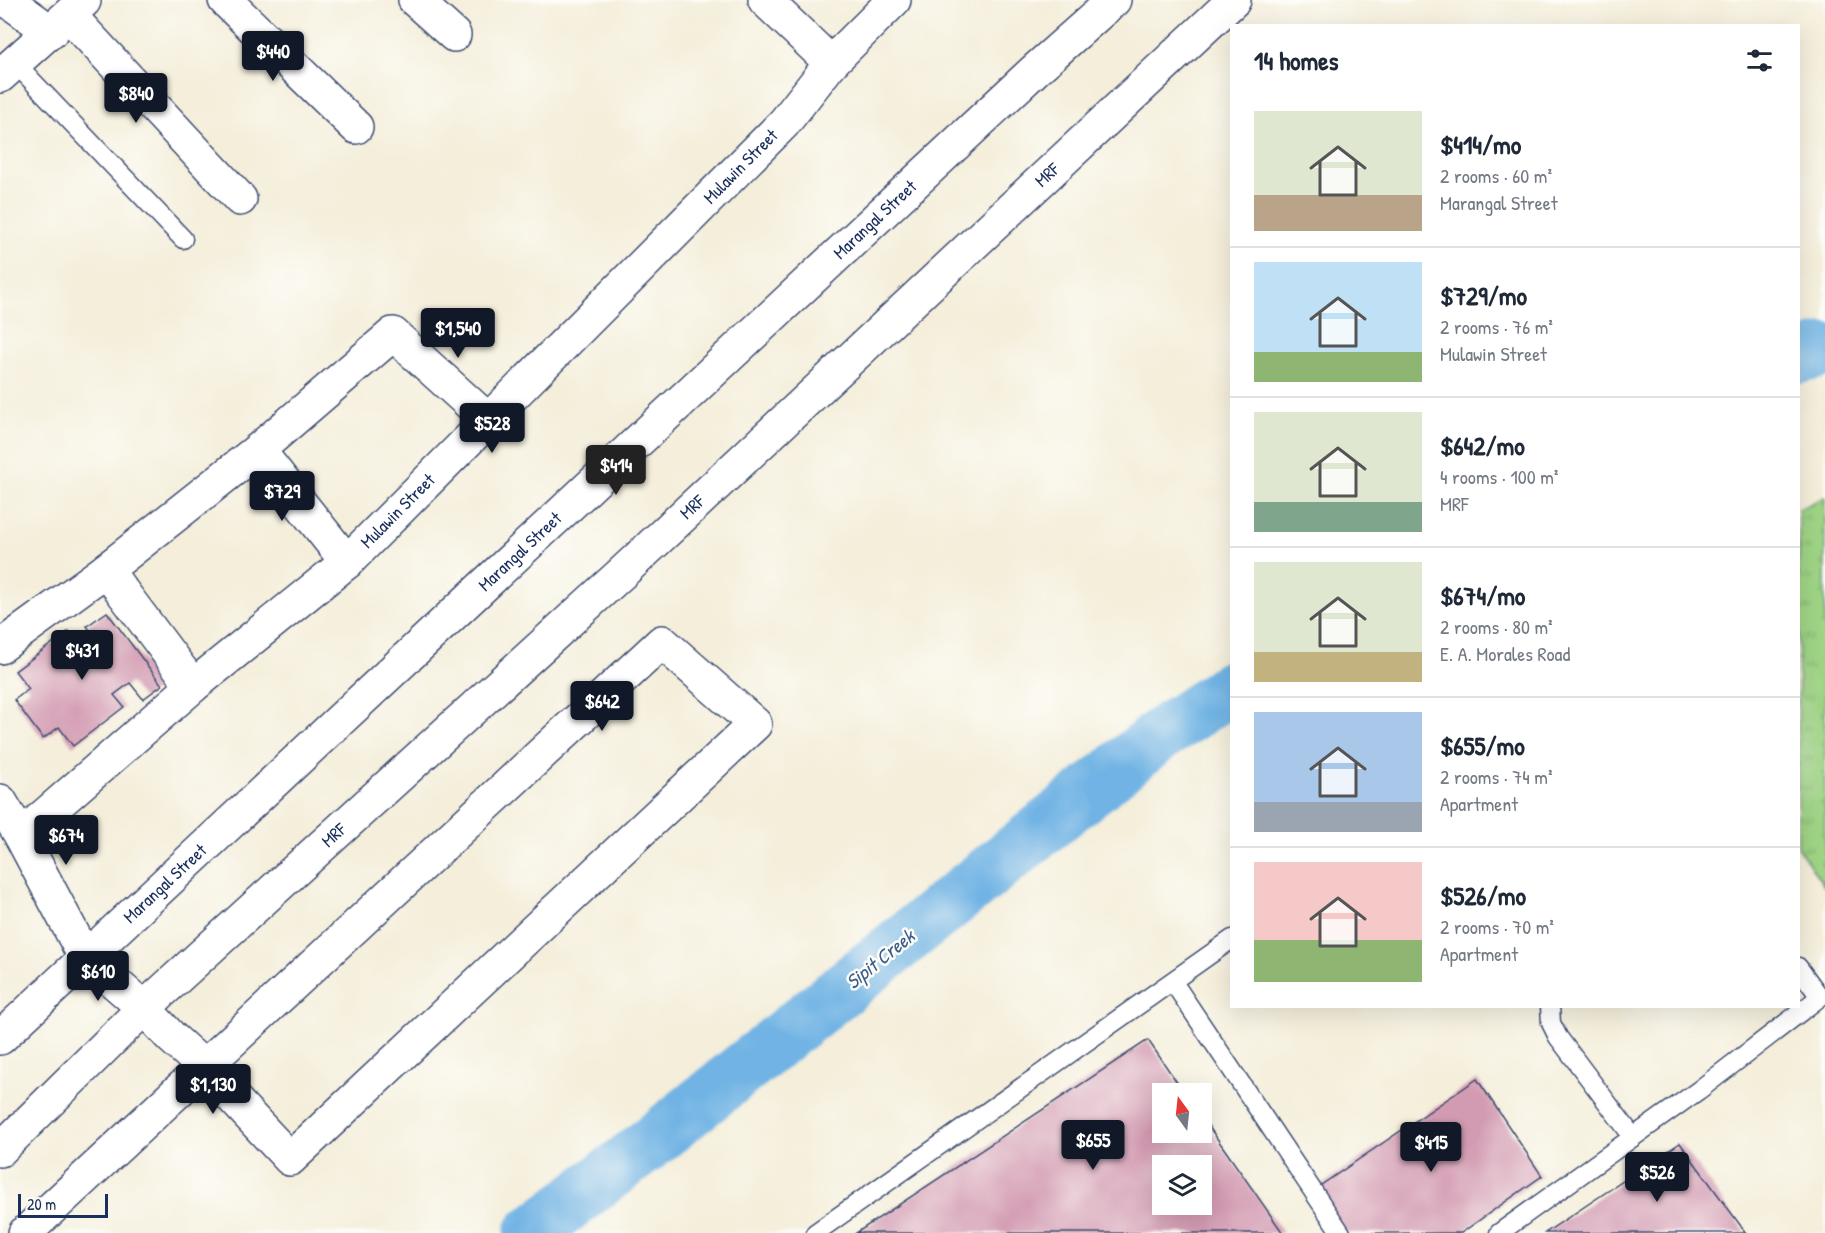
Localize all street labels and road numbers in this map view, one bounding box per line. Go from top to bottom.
street label: Mulawin Street [697,123,784,209]
street label: MRF [1029,156,1066,192]
street label: Marangal Street [827,174,922,265]
street label: Mulawin Street [355,467,441,554]
street label: MRF [674,488,711,525]
street label: Marangal Street [472,505,567,597]
street label: MRF [316,816,352,853]
street label: Marangal Street [118,837,213,929]

